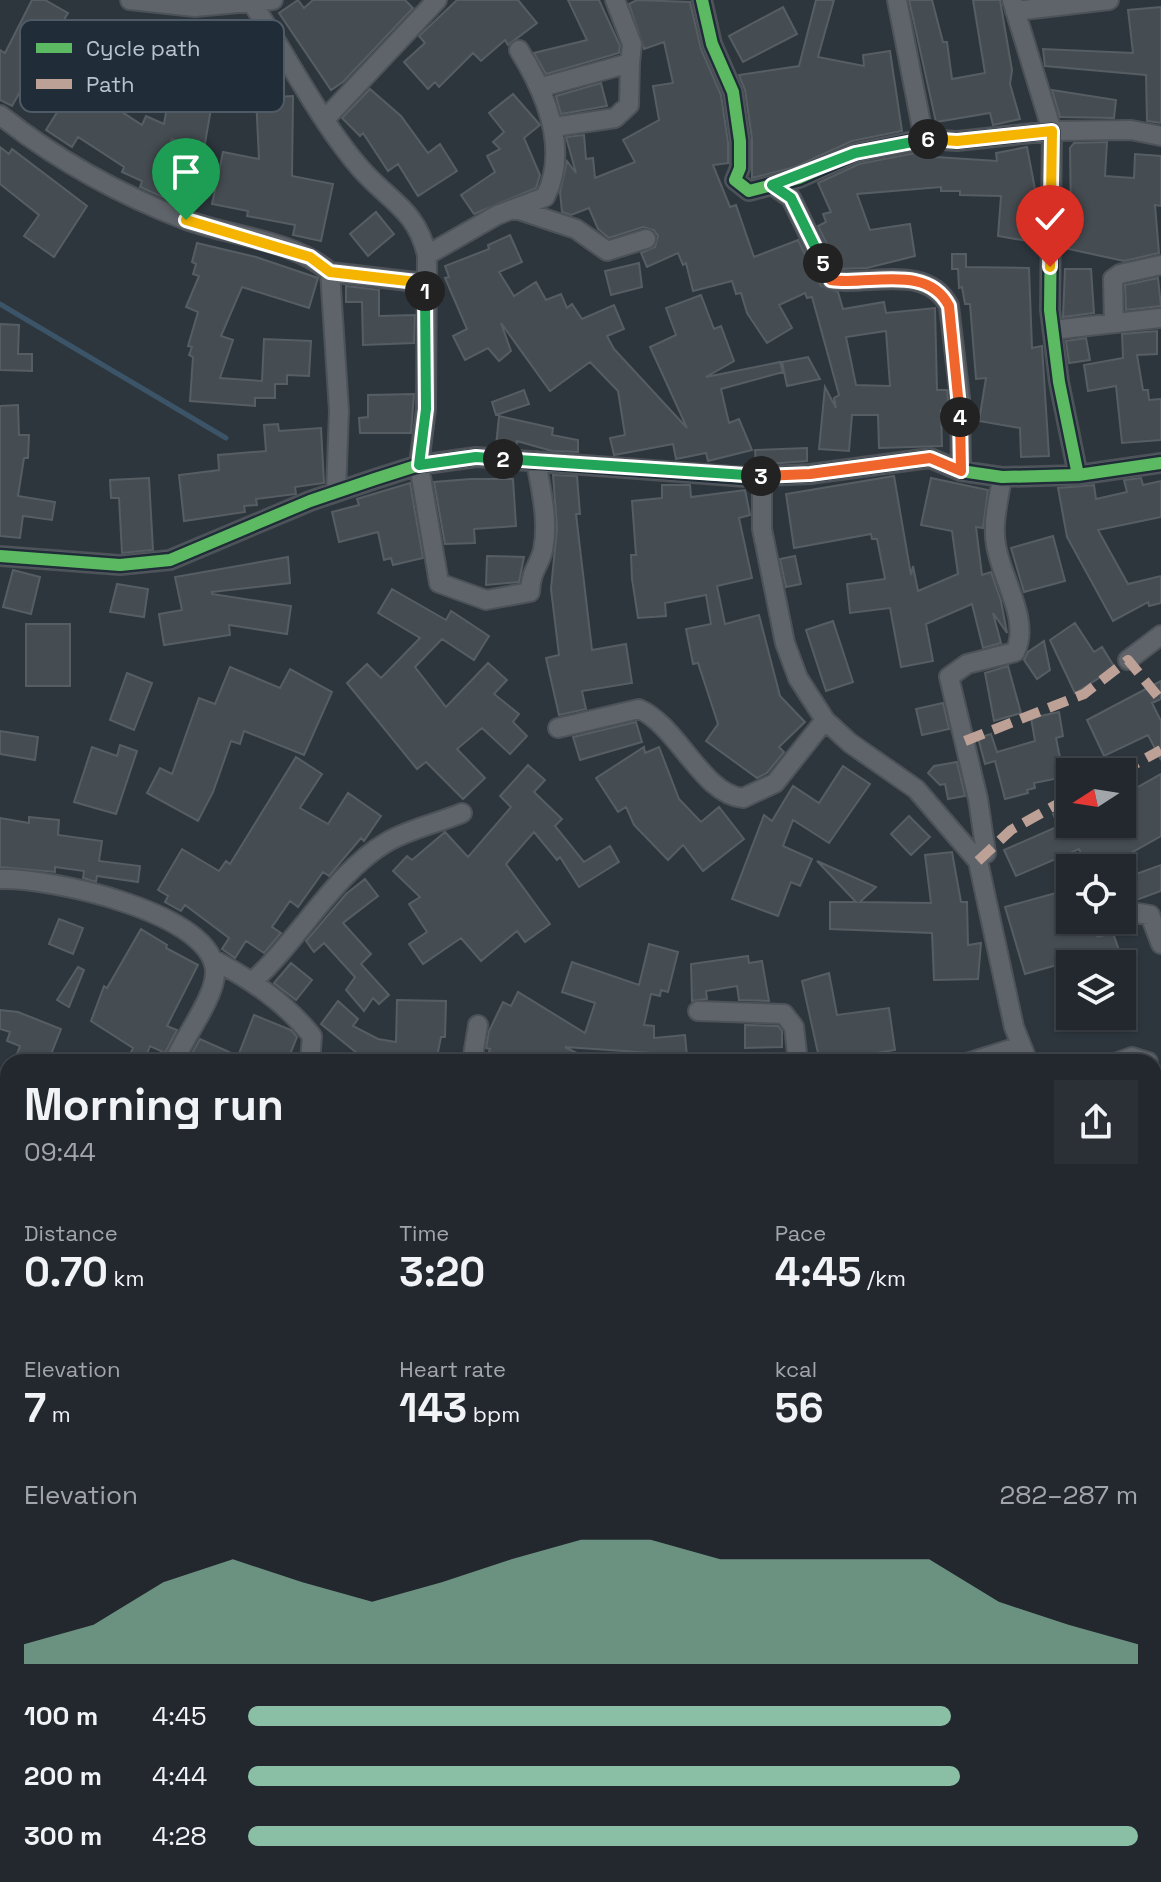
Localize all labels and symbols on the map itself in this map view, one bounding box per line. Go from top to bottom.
legend [20,20,284,112]
text: Cycle path [86,34,201,62]
text: Path [86,70,135,98]
pin: 6 [908,119,948,159]
pin [152,138,220,220]
pin [1016,185,1084,267]
pin: 5 [803,243,843,283]
pin: 1 [405,271,445,311]
pin: 4 [940,397,980,437]
pin: 2 [483,439,523,479]
pin: 3 [741,456,781,496]
north arrow [1056,758,1136,838]

